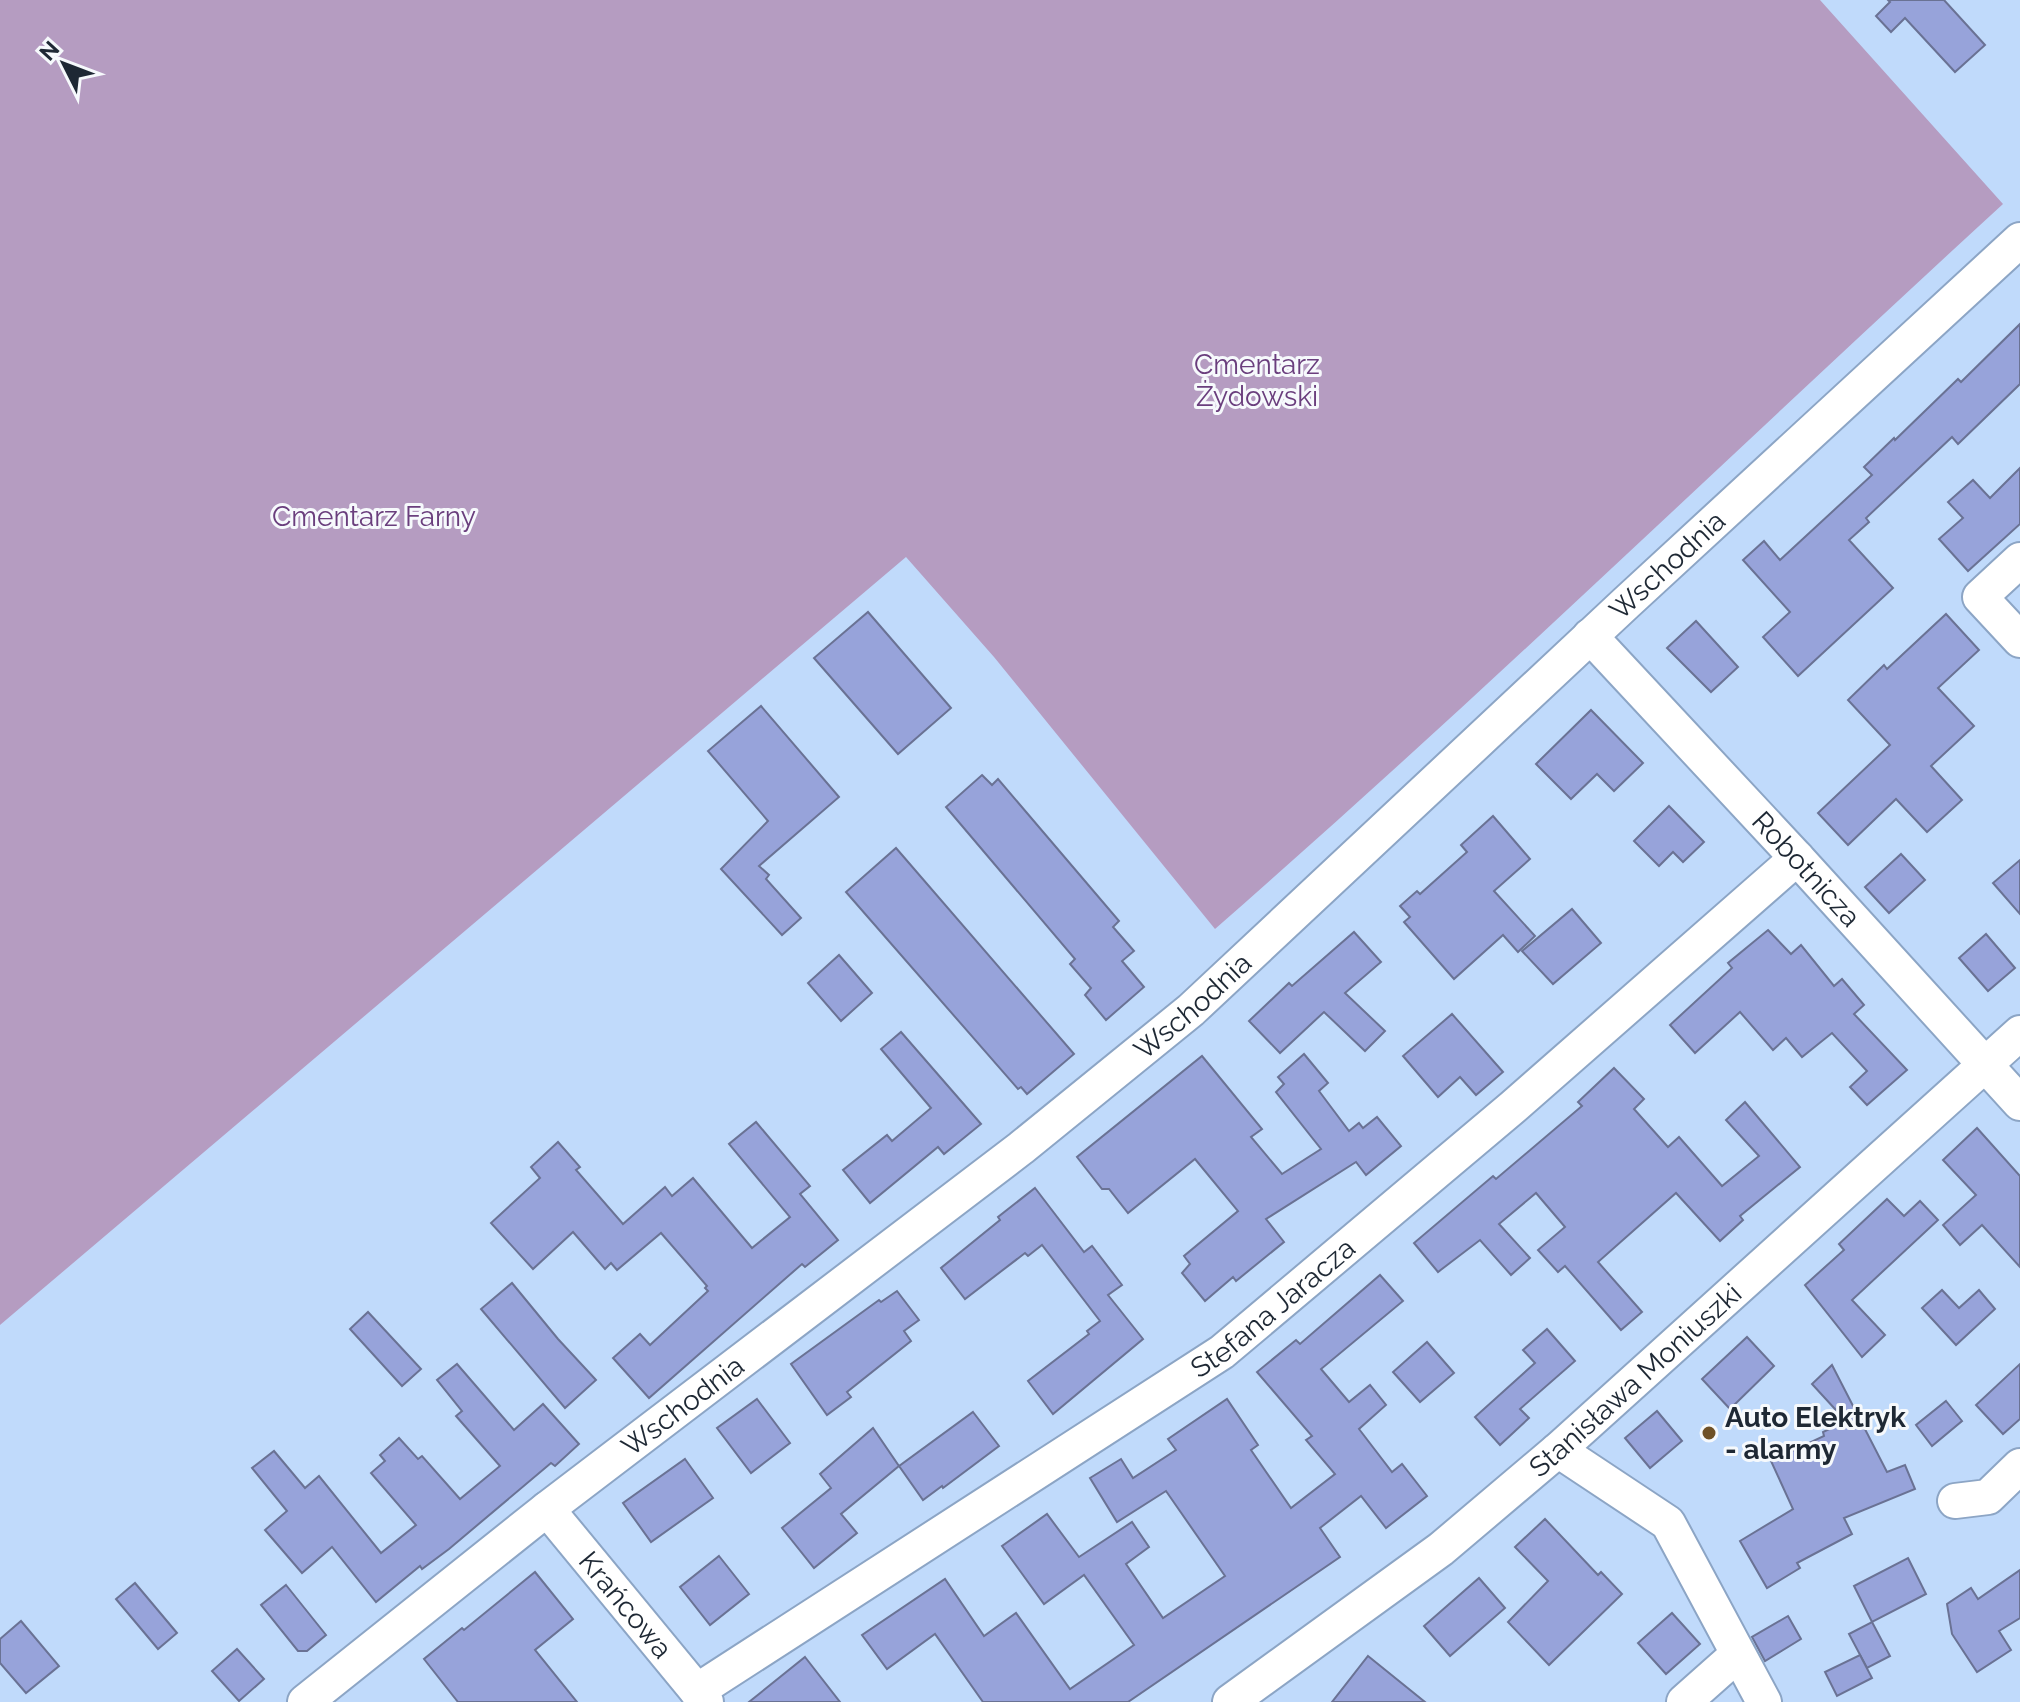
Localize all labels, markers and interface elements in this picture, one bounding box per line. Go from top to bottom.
north arrow [24,24,104,104]
text: N [34,36,64,66]
park label: Cmentarz Żydowski [1194,348,1320,413]
park label: Cmentarz Farny [272,500,476,533]
street label: Wschodnia [1603,504,1732,626]
street label: Robotnicza [1746,804,1868,933]
street label: Wschodnia [1127,946,1258,1066]
street label: Stefana Jaracza [1184,1231,1361,1384]
street label: Stanisława Moniuszki [1522,1276,1748,1484]
street label: Wschodnia [615,1349,750,1463]
place label: Auto Elektryk - alarmy [1725,1401,1906,1466]
marker: Auto Elektryk - alarmy [1700,1424,1718,1442]
street label: Krańcowa [572,1545,679,1665]

